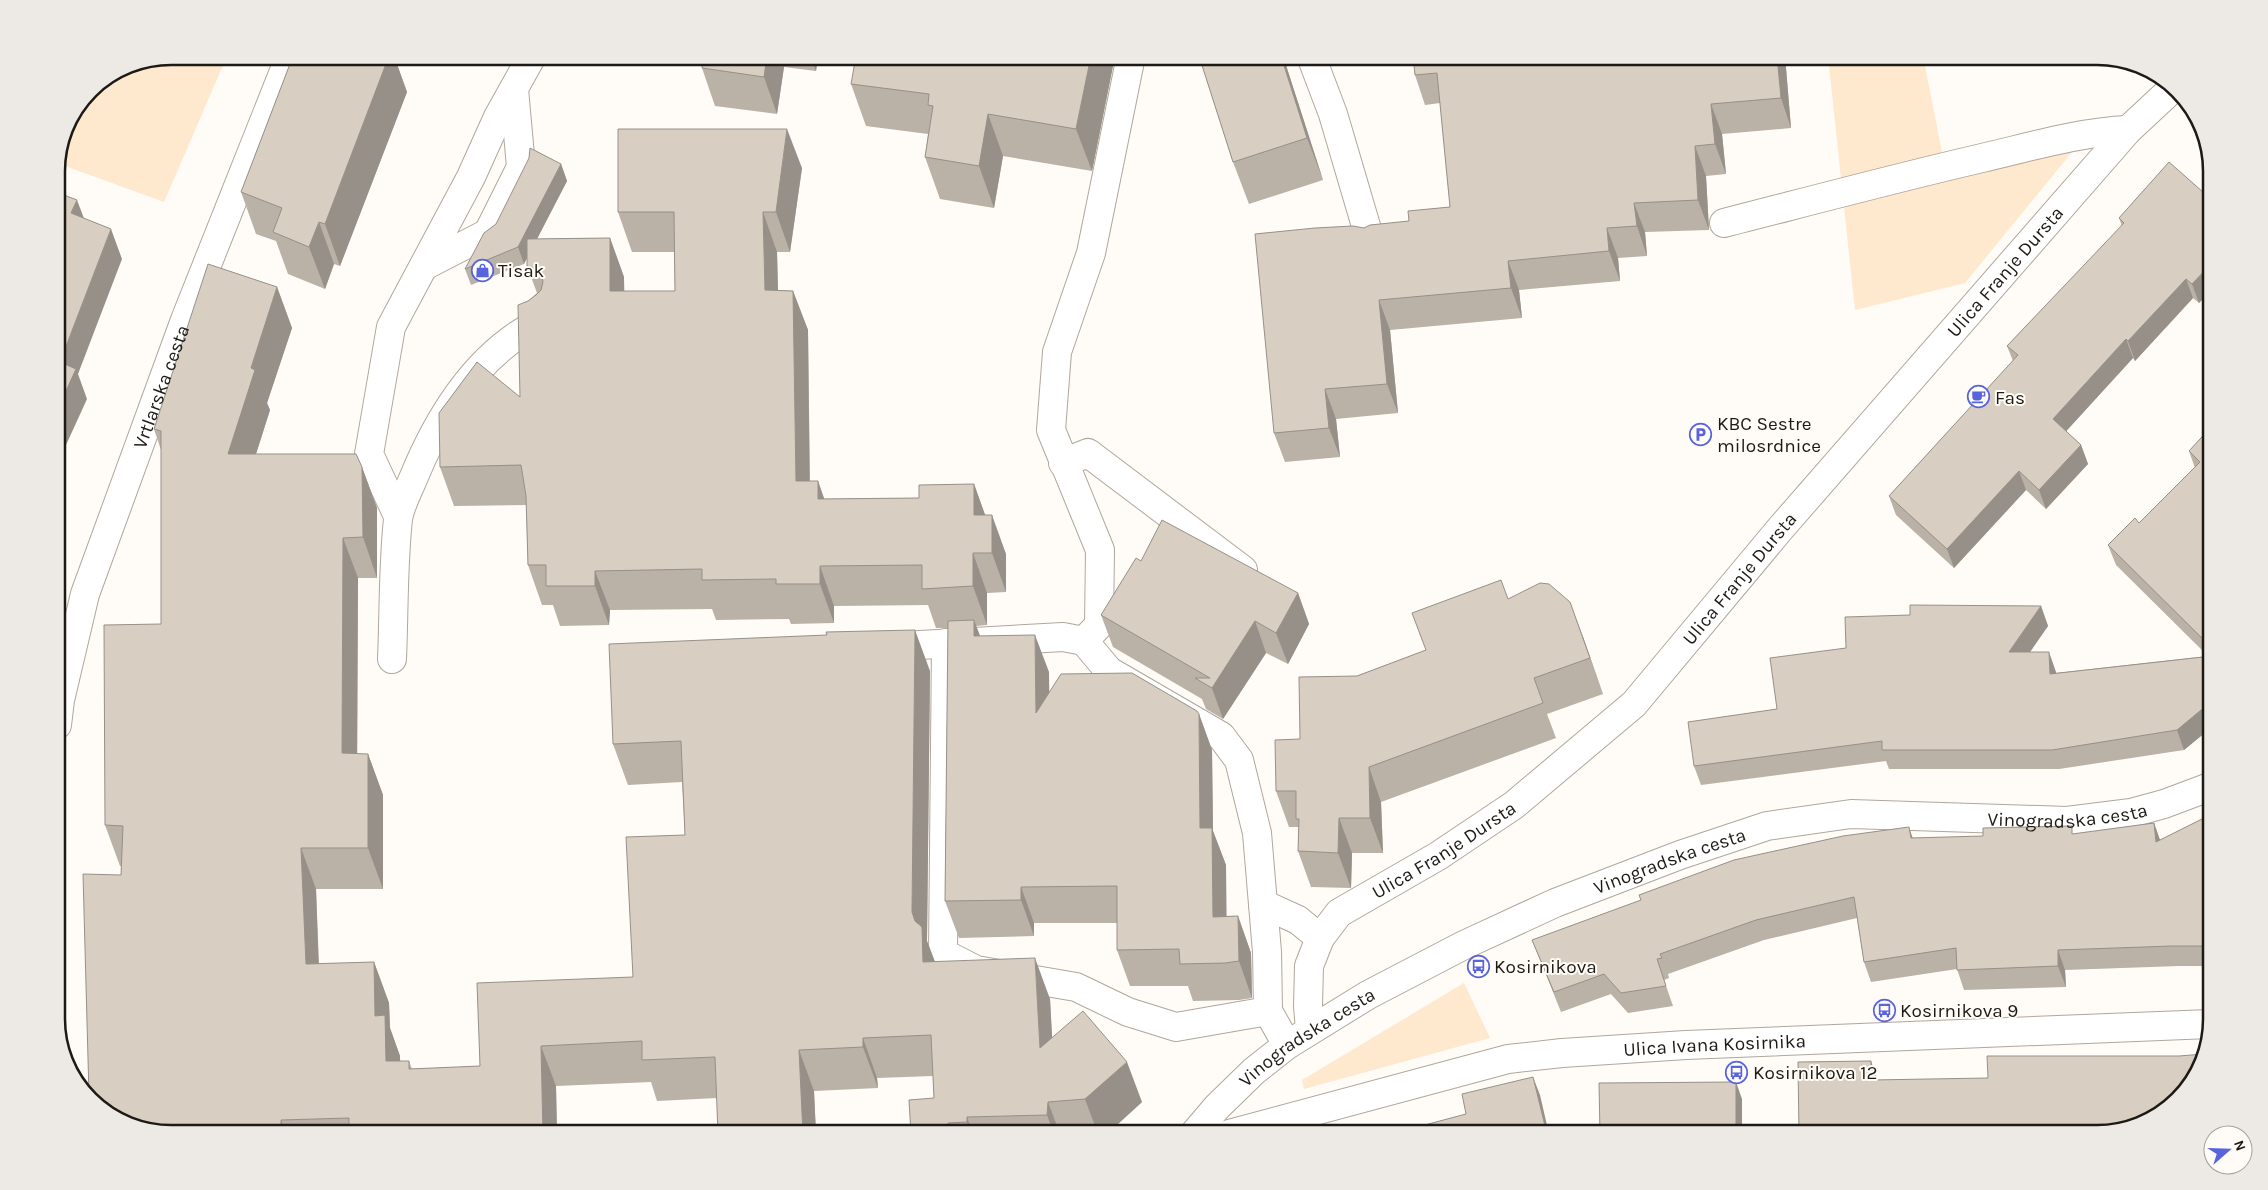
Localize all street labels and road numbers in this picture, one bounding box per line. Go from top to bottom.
street label: Ulica Franje Dursta [1943,202,2068,342]
street label: Vrtlarska cesta [129,322,194,452]
street label: Ulica Franje Dursta [1678,508,1801,650]
street label: Ulica Franje Dursta [1368,797,1520,904]
street label: Vinogradska cesta [1987,799,2150,833]
street label: Vinogradska cesta [1591,824,1749,899]
street label: Vinogradska cesta [1235,983,1379,1092]
street label: Ulica Ivana Kosirnika [1623,1030,1806,1061]

